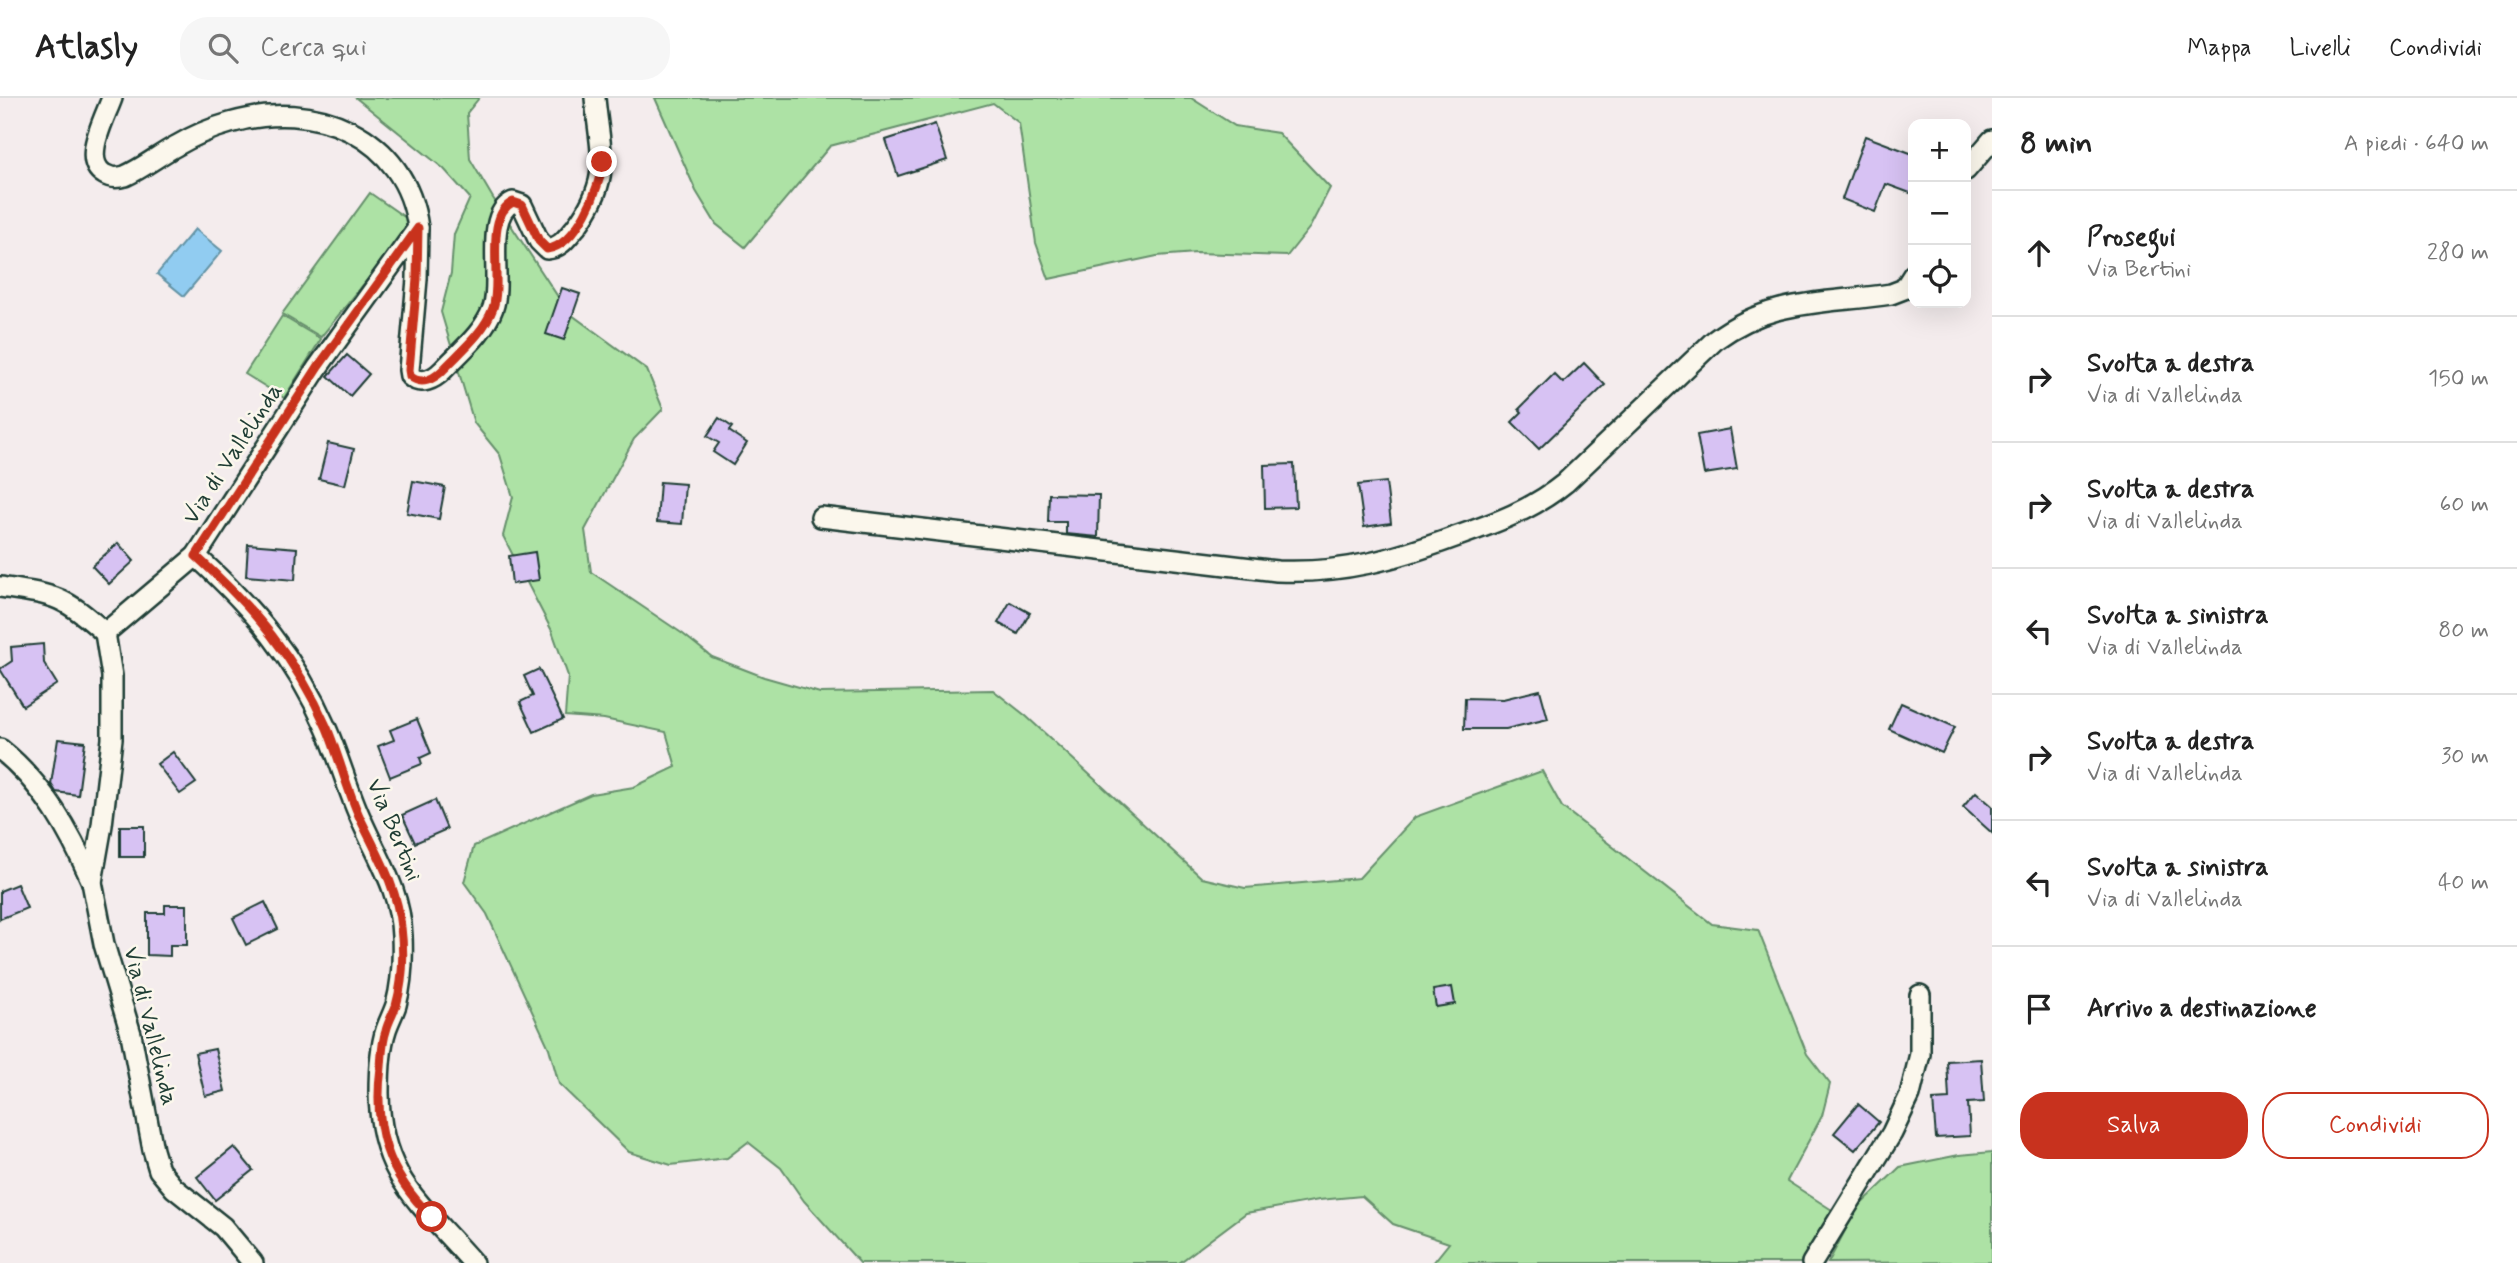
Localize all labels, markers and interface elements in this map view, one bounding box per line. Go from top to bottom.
search box [180,17,670,80]
text: Atlasly [35,26,138,70]
icon: search [204,29,242,67]
text: Cerca qui [260,31,367,65]
text: Mappa [2187,33,2251,64]
text: Livelli [2289,33,2351,64]
text: Condividi [2389,33,2482,64]
map controls [1908,119,1971,308]
button: + [1908,119,1971,182]
text: 8 min [2020,124,2093,163]
text: A piedi · 640 m [2344,129,2489,159]
route end [586,146,617,177]
button: − [1908,182,1971,245]
text: Prosegui [2087,221,2176,255]
icon: ahead [2020,234,2058,272]
text: 280 m [2427,238,2489,268]
button: locate [1908,245,1971,308]
text: Via Bertini [2087,255,2191,285]
text: Svolta a destra [2087,347,2254,381]
icon: right [2020,360,2058,398]
text: 150 m [2428,364,2489,394]
street label: Via di Vallelinda [176,377,290,531]
text: Via di Vallelinda [2087,381,2243,411]
text: Svolta a destra [2087,473,2254,507]
icon: right [2020,486,2058,524]
text: 60 m [2440,490,2489,520]
text: Via di Vallelinda [2087,507,2243,537]
text: Svolta a sinistra [2087,599,2269,633]
icon: left [2020,612,2058,650]
text: 80 m [2438,616,2489,646]
text: Via di Vallelinda [2087,633,2243,663]
text: Svolta a destra [2087,725,2254,759]
icon: right [2020,738,2058,776]
text: 30 m [2441,742,2489,772]
text: Via di Vallelinda [2087,759,2243,789]
street label: Via Bertini [359,774,429,886]
text: Svolta a sinistra [2087,851,2269,885]
icon: left [2020,864,2058,902]
text: 40 m [2438,868,2489,898]
text: Via di Vallelinda [2087,885,2243,915]
street label: Via di Vallelinda [115,943,185,1109]
icon: arrive [2020,990,2058,1028]
text: Arrivo a destinazione [2087,992,2317,1026]
button: Salva [2020,1092,2248,1159]
button: Condividi [2262,1092,2489,1159]
route start [416,1201,447,1232]

